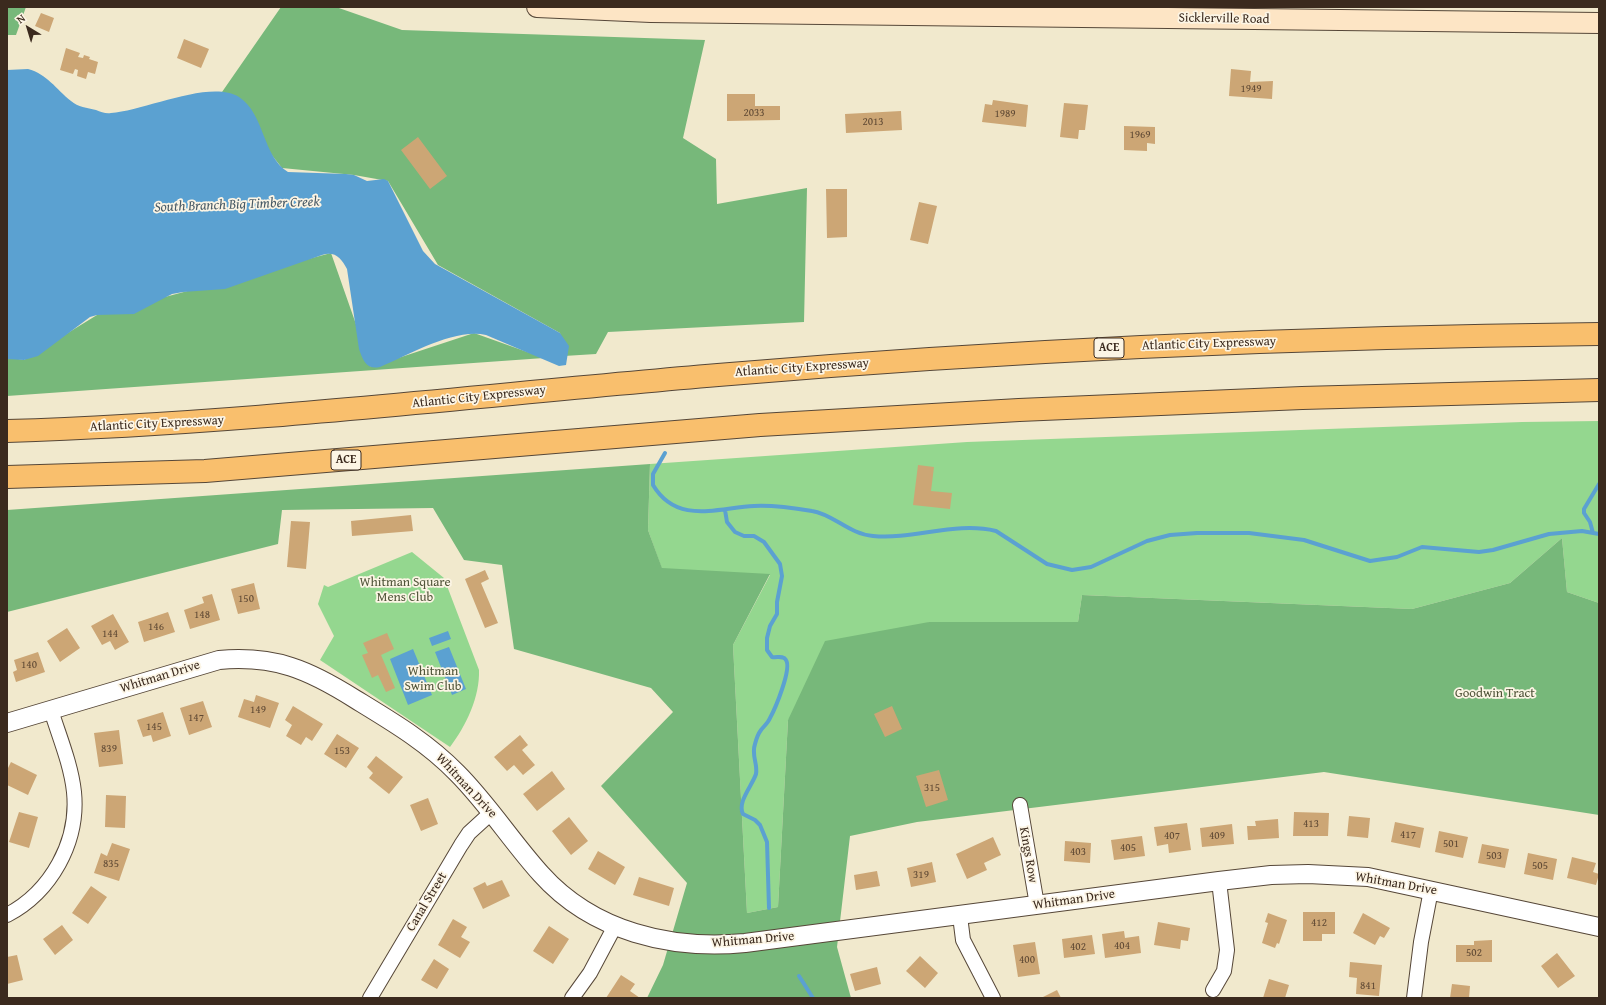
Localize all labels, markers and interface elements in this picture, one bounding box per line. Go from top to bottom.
north arrow [8,8,48,48]
text: N [13,10,28,27]
street label: Sicklerville Road [1178,10,1270,28]
house number: 1949 [1240,82,1262,96]
house number: 2033 [743,106,765,120]
house number: 1989 [994,107,1016,121]
house number: 2013 [862,115,884,129]
house number: 1969 [1129,128,1151,142]
water label: South Branch Big Timber Creek [154,194,320,216]
street label: Atlantic City Expressway [1142,334,1276,354]
road number: ACE [1094,338,1124,358]
street label: Atlantic City Expressway [734,356,870,380]
street label: Atlantic City Expressway [411,382,547,412]
street label: Atlantic City Expressway [89,413,225,435]
road number: ACE [331,450,361,470]
park label: Whitman Square Mens Club [359,575,451,606]
house number: 150 [238,592,254,606]
house number: 148 [194,608,210,622]
house number: 146 [148,620,164,634]
house number: 144 [102,627,118,641]
street label: Whitman Drive [118,657,202,697]
house number: 140 [21,658,37,672]
park label: Whitman Swim Club [404,664,462,695]
park label: Goodwin Tract [1455,686,1535,702]
house number: 149 [250,703,266,717]
house number: 147 [188,711,204,725]
house number: 145 [146,720,162,734]
house number: 839 [101,742,117,756]
house number: 153 [334,744,350,758]
street label: Whitman Drive [432,750,500,822]
house number: 315 [924,781,940,795]
house number: 413 [1303,817,1319,831]
street label: Kings Row [1015,826,1041,884]
house number: 417 [1400,828,1416,842]
house number: 407 [1164,829,1180,843]
house number: 409 [1209,829,1225,843]
house number: 501 [1443,837,1459,851]
house number: 405 [1120,841,1136,855]
house number: 403 [1070,845,1086,859]
house number: 503 [1486,849,1502,863]
house number: 835 [103,857,119,871]
house number: 505 [1532,859,1548,873]
house number: 319 [913,868,929,882]
street label: Whitman Drive [1354,869,1438,899]
street label: Canal Street [403,870,451,934]
street label: Whitman Drive [1032,887,1116,913]
house number: 412 [1311,916,1327,930]
street label: Whitman Drive [711,929,795,951]
house number: 404 [1114,939,1130,953]
house number: 402 [1070,940,1086,954]
house number: 502 [1466,946,1482,960]
house number: 400 [1019,953,1035,967]
house number: 841 [1360,979,1376,993]

